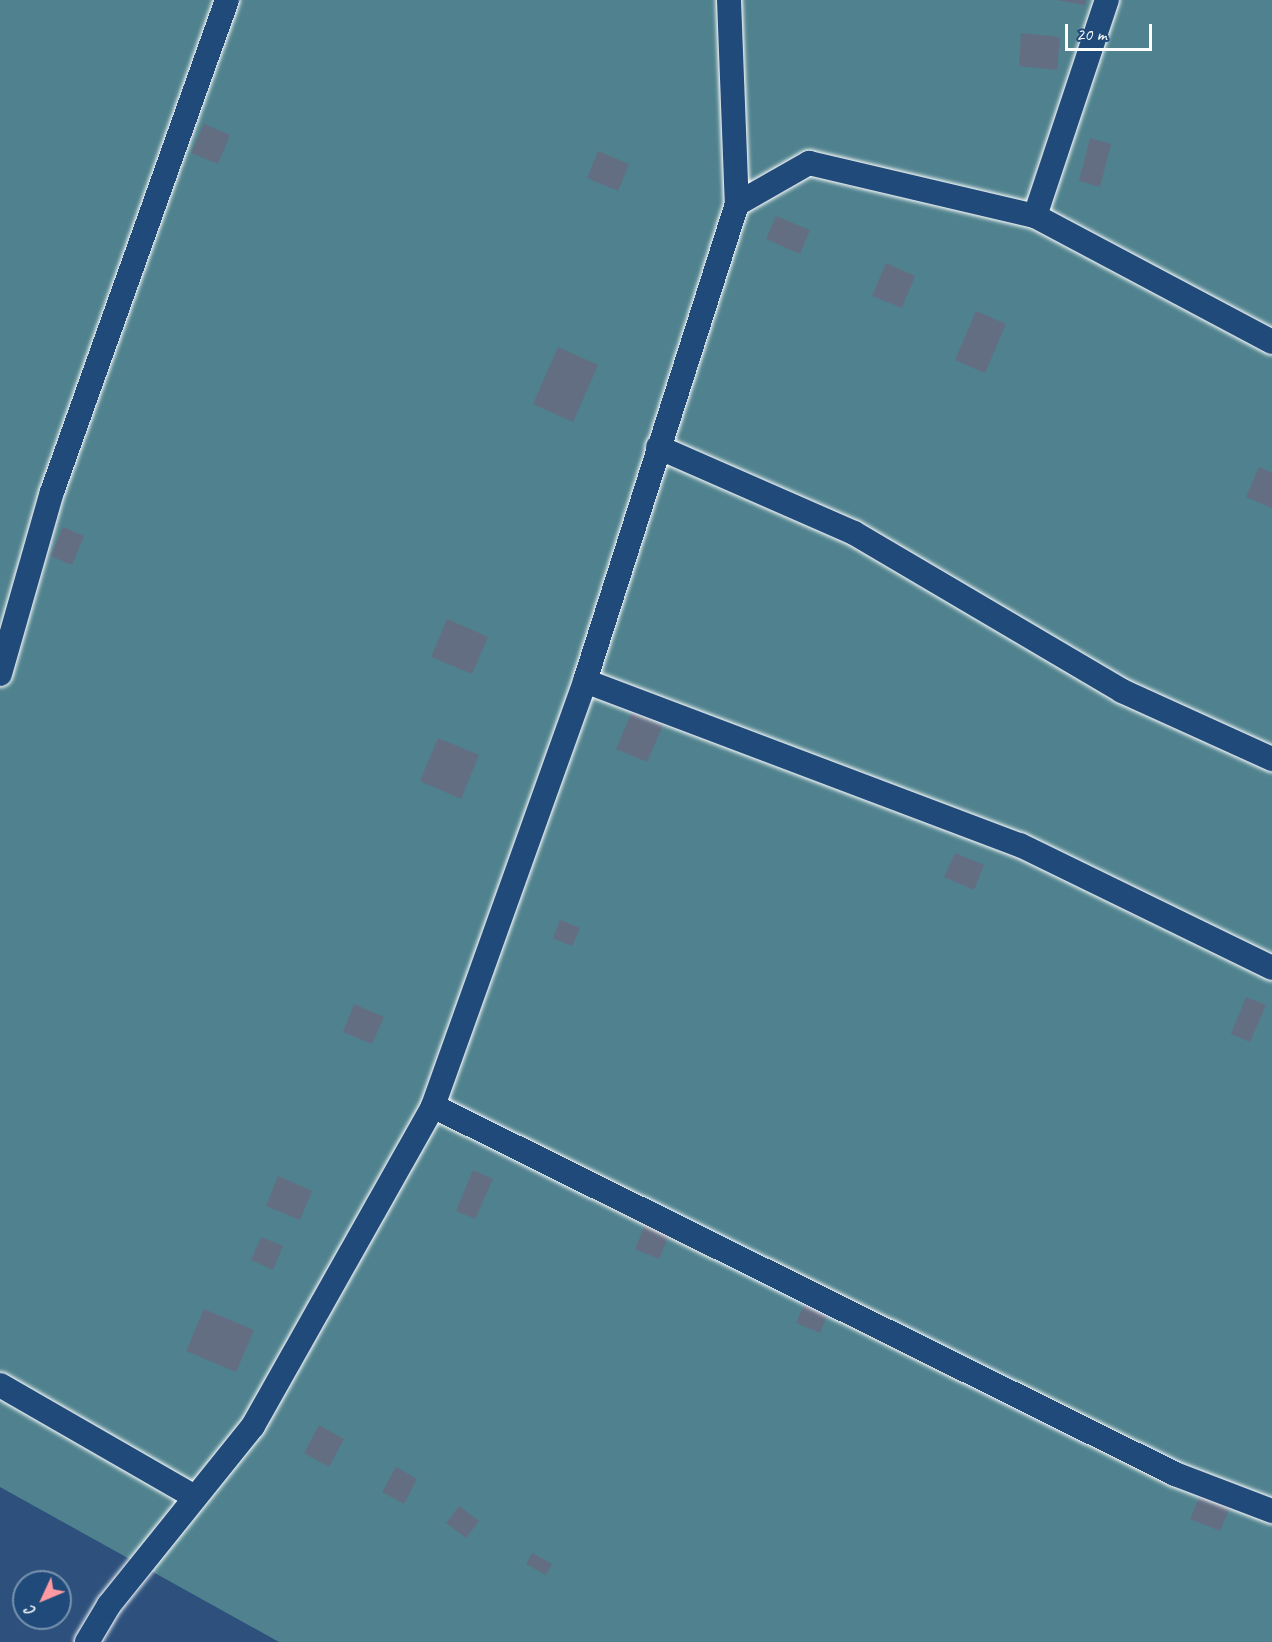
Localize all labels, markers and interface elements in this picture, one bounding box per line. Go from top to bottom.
scale bar [1068,12,1155,50]
text: 20 m [1076,23,1107,45]
north arrow [12,1570,72,1630]
text: С [21,1601,40,1621]

